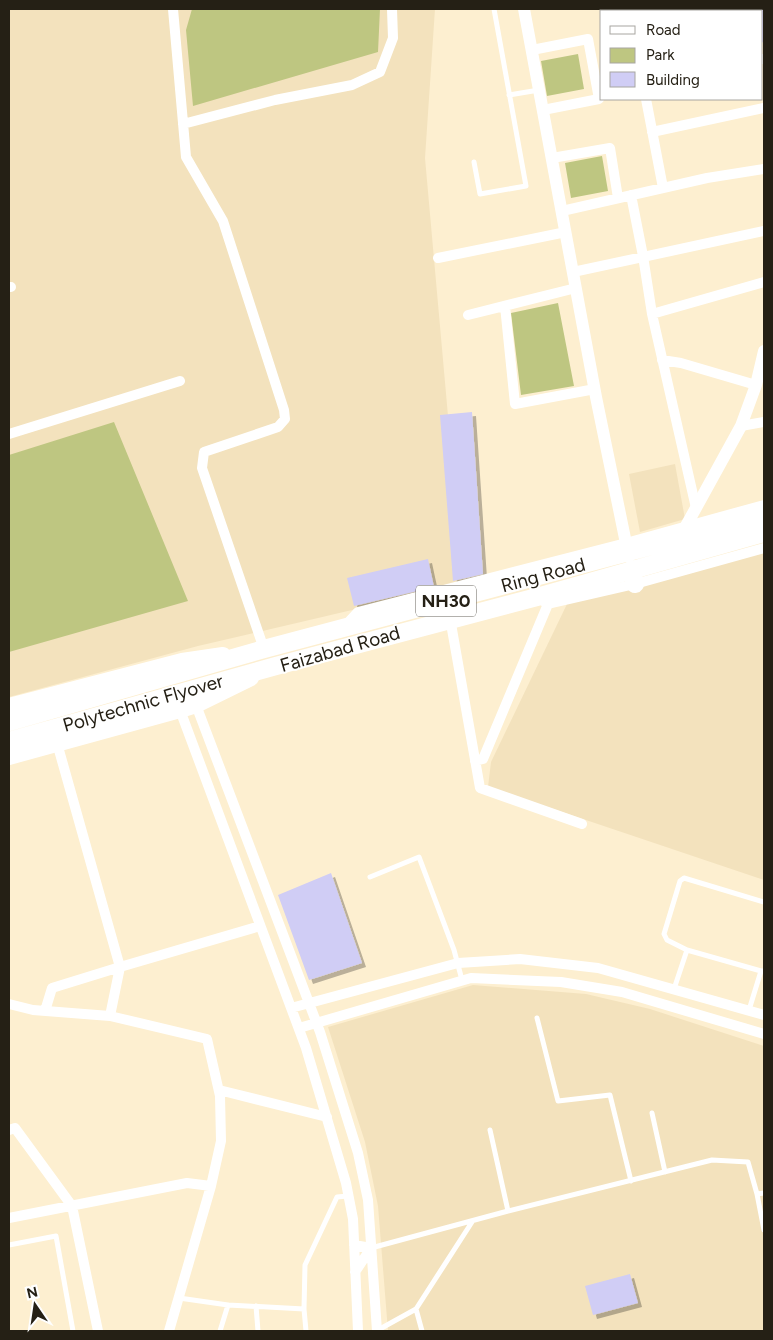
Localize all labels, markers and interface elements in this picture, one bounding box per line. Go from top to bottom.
legend [600,10,763,100]
text: Road [646,21,681,39]
text: Park [646,46,675,64]
text: Building [646,71,700,89]
street label: Ring Road [498,553,588,597]
road number: NH30 [416,586,476,616]
street label: Faizabad Road [277,621,403,677]
street label: Polytechnic Flyover [60,669,226,737]
north arrow [10,1280,60,1330]
text: N [25,1283,39,1302]

